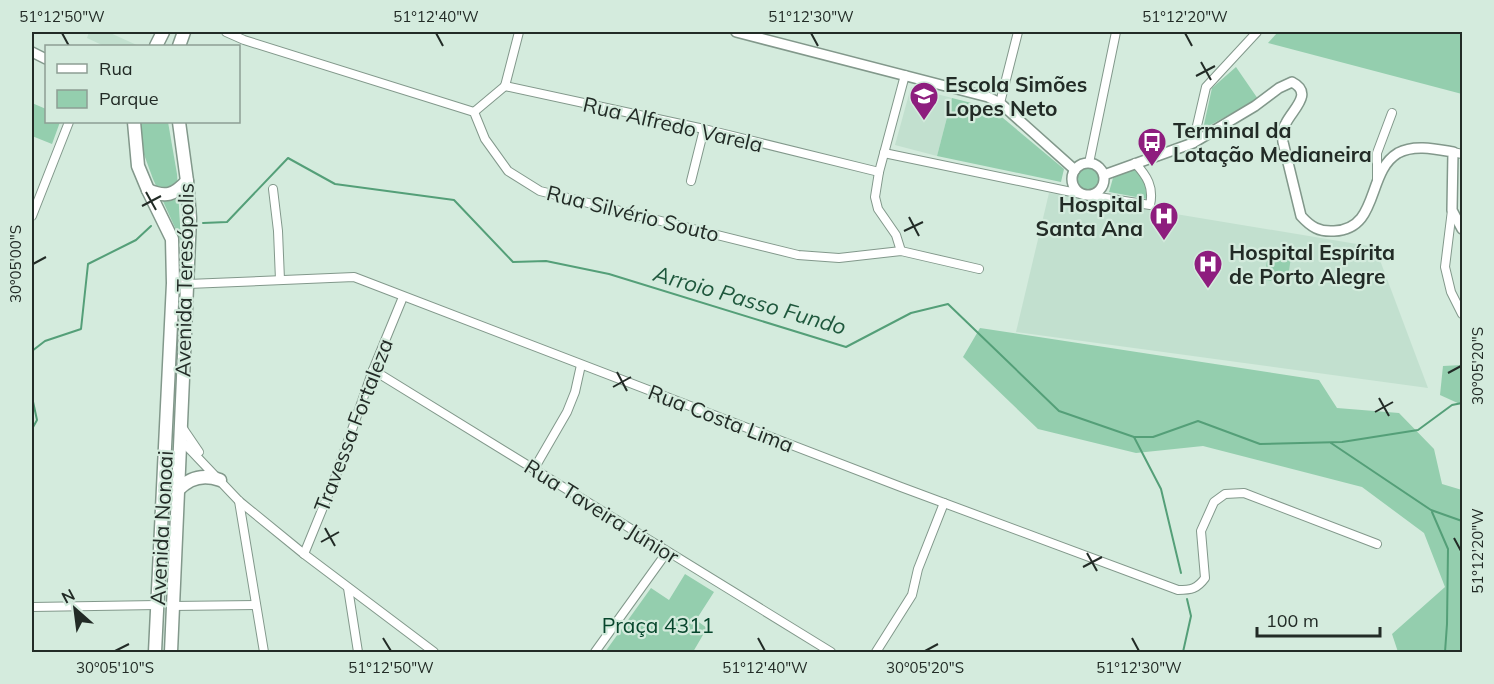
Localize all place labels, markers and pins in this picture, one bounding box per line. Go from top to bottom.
place label: Escola Simões Lopes Neto [945,71,1087,121]
school or university icon: Escola Simões Lopes Neto [908,80,940,122]
place label: Terminal da Lotação Medianeira [1173,117,1372,167]
bus stop icon: Terminal da Lotação Medianeira [1136,126,1168,168]
place label: Hospital Santa Ana [1036,191,1143,241]
hospital icon: Hospital Santa Ana [1148,200,1180,242]
place label: Hospital Espírita de Porto Alegre [1229,239,1395,289]
hospital icon: Hospital Espírita de Porto Alegre [1192,248,1224,290]

